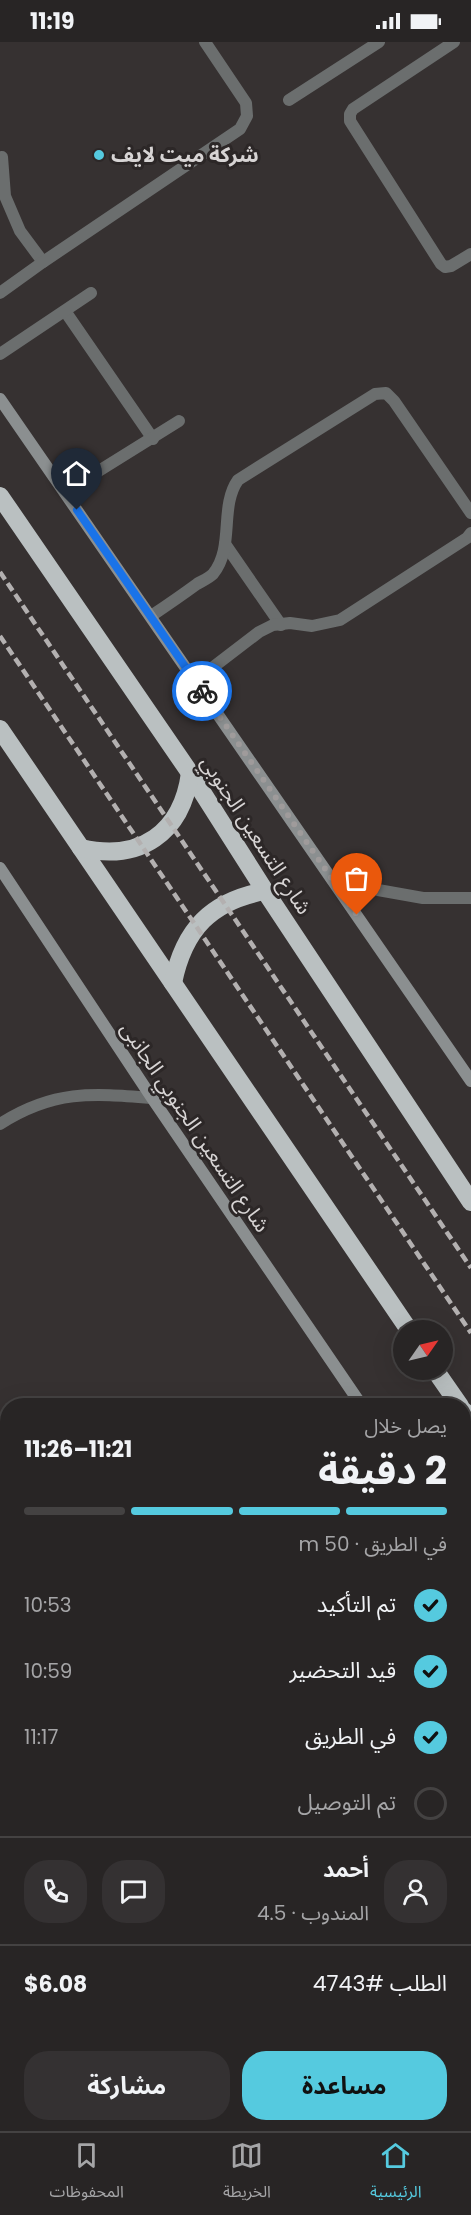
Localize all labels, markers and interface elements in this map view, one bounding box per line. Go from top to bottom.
text: 11:19 [30,6,75,37]
place label: شركة ميت لايف [111,140,259,169]
marker: شركة ميت لايف [92,148,106,162]
pin [51,448,102,510]
icon: home [60,457,93,490]
courier [172,661,232,721]
icon: bike [186,675,219,708]
street label: شارع التسعين الجنوبي [192,749,319,921]
pin [331,853,382,915]
icon: bag [340,862,373,895]
street label: شارع التسعين الجنوبي الجانبى [112,1016,277,1239]
north arrow [393,1320,453,1380]
map controls [393,1320,453,1380]
text: يصل خلال [364,1412,447,1440]
text: 11:21–11:26 [24,1434,132,1465]
text: 2 دقيقة [318,1443,447,1498]
text: في الطريق · 50 m [298,1530,447,1558]
text: تم التأكيد [317,1589,396,1620]
icon: check [414,1589,447,1622]
text: 10:53 [24,1591,72,1619]
text: قيد التحضير [289,1655,396,1686]
icon: check [414,1655,447,1688]
text: 10:59 [24,1657,72,1685]
text: في الطريق [305,1721,396,1752]
icon: check [414,1721,447,1754]
text: 11:17 [24,1723,58,1751]
text: تم التوصيل [298,1787,396,1818]
text: أحمد [323,1854,369,1885]
button: phone [24,1860,87,1923]
button: chat [102,1860,165,1923]
button: person [384,1860,447,1923]
text: المندوب · 4.5 [257,1899,369,1927]
text: الطلب #4743 [313,1968,447,1999]
text: $6.08 [24,1969,87,2000]
button: مشاركة [24,2051,230,2120]
button: مساعدة [242,2051,447,2120]
tab: المحفوظات [50,2139,124,2209]
tab: الخريطة [223,2139,271,2209]
tab: الرئيسية [370,2139,421,2209]

